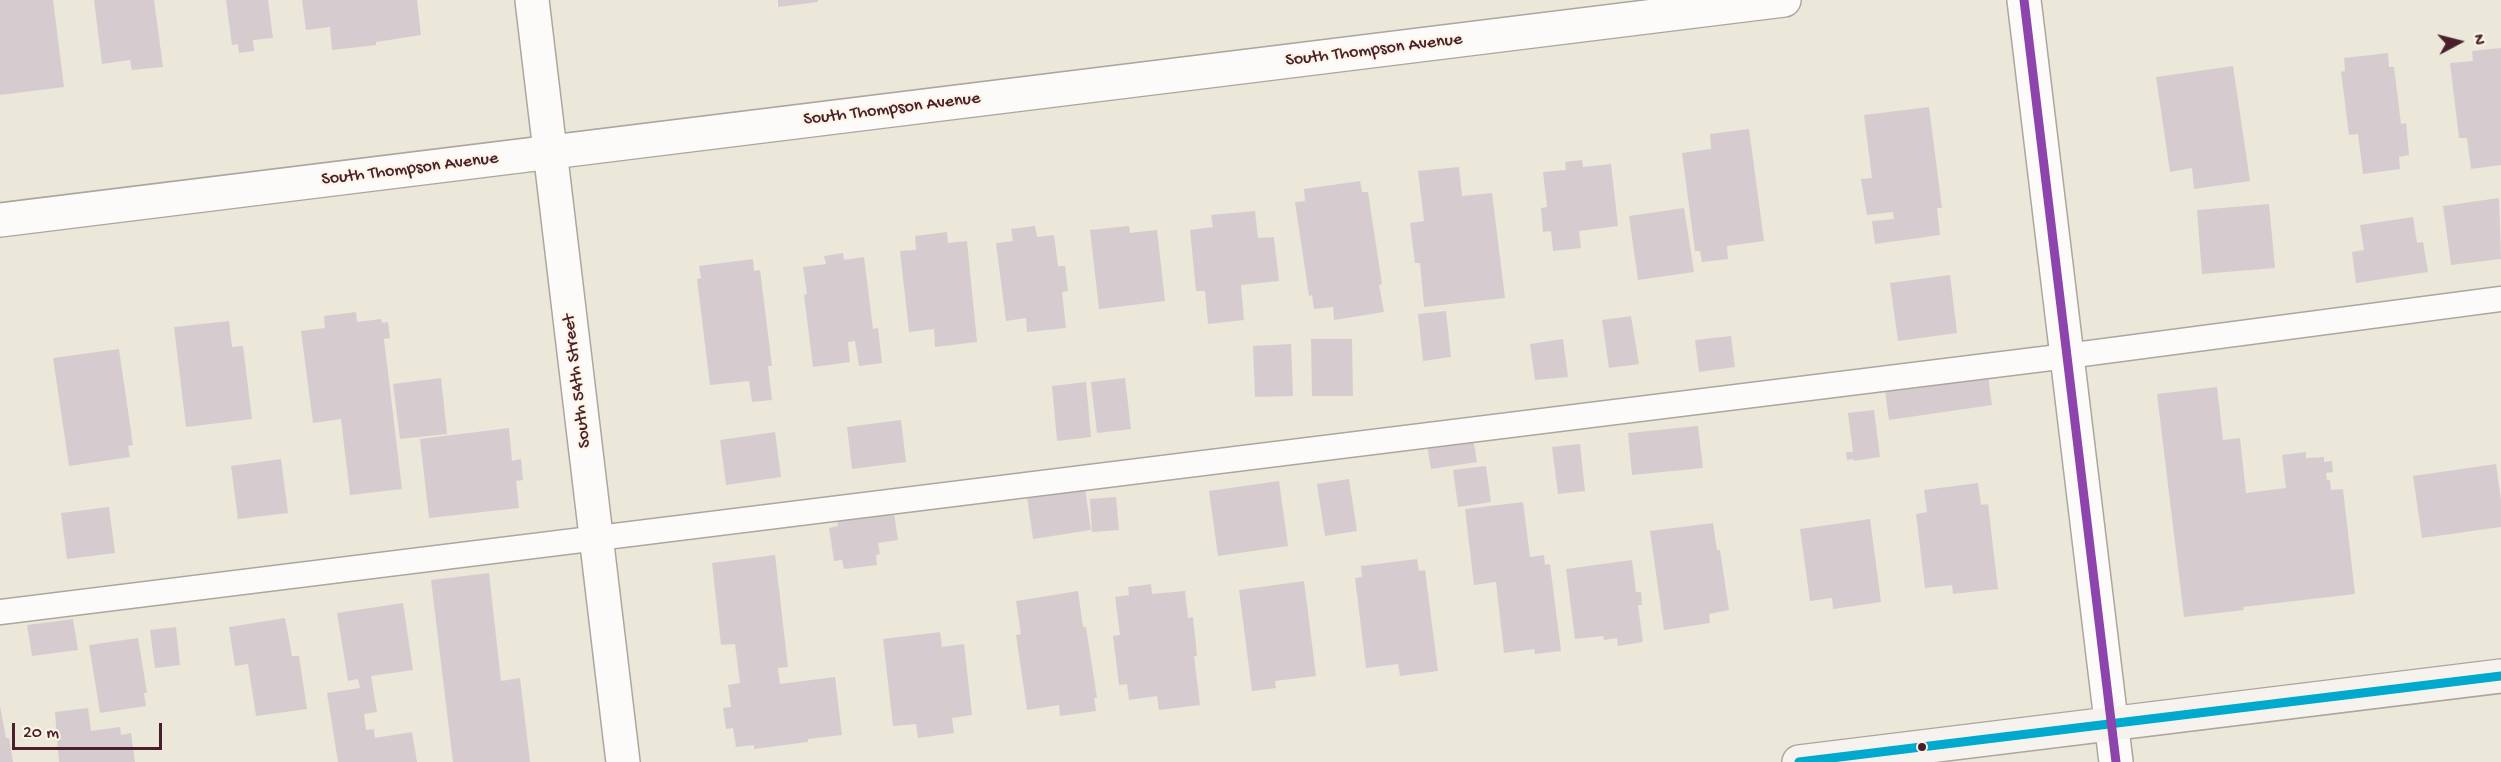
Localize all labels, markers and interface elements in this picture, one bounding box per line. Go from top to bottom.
north arrow [2429,12,2489,72]
street label: South Thompson Avenue [1284,29,1464,73]
text: N [2467,33,2487,46]
street label: South Thompson Avenue [802,88,982,132]
street label: South Thompson Avenue [320,148,500,192]
street label: South 54th Street [559,313,597,449]
scale bar [15,711,165,749]
text: 20 m [23,723,59,744]
unlabelled marker [1916,741,1928,753]

